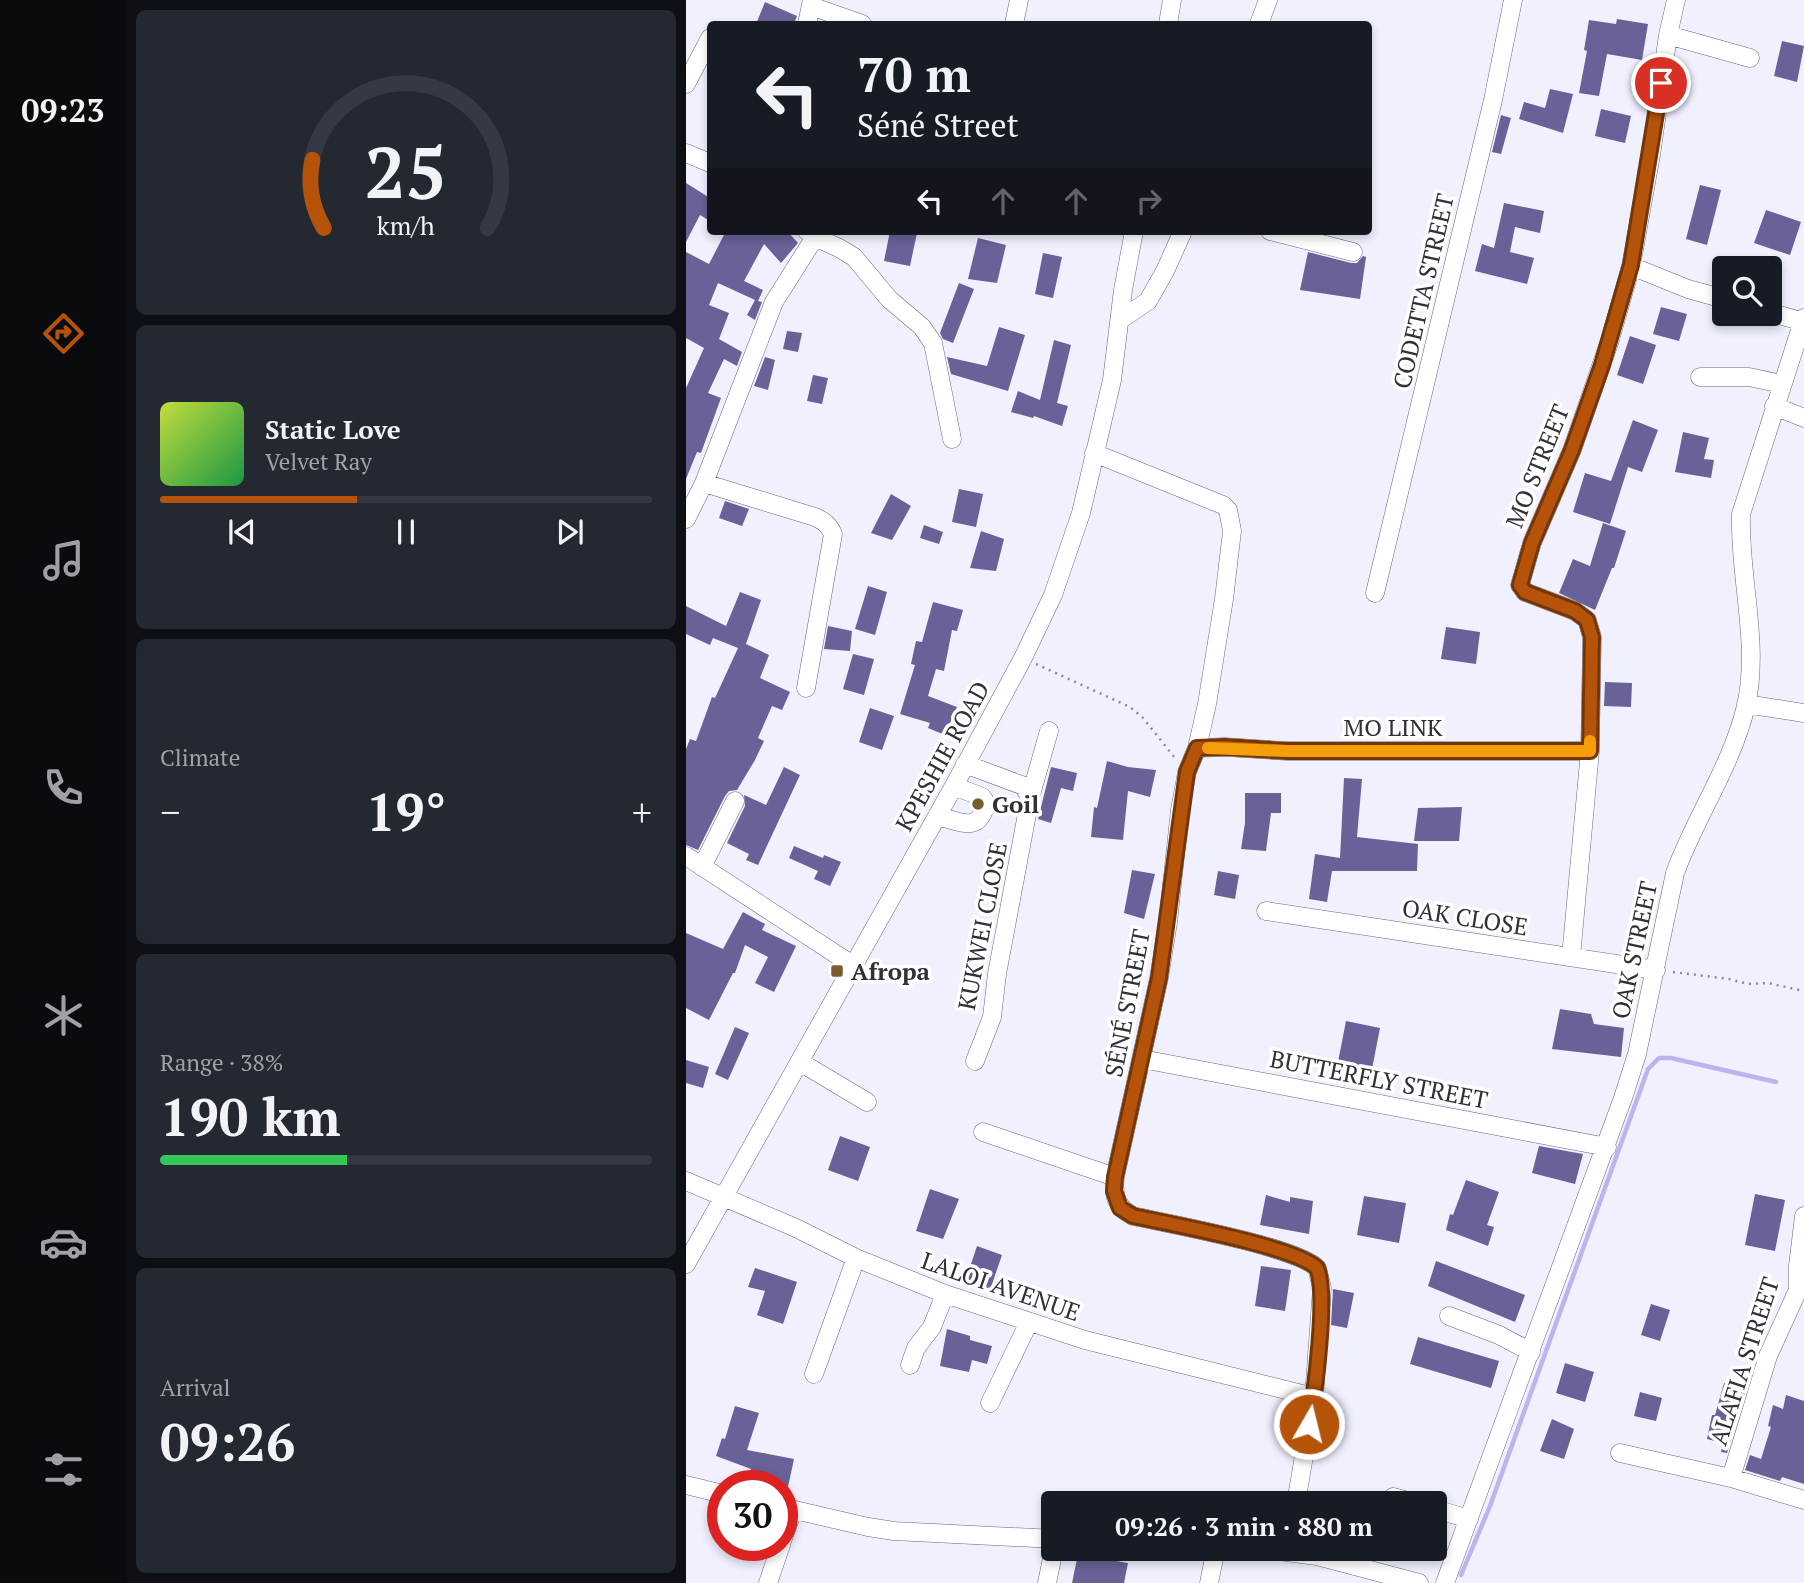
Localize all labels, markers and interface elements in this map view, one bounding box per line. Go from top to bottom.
text: 70 m [857,41,971,106]
icon: left [742,49,833,140]
pin [1631,53,1691,113]
icon: arrive [1642,64,1680,102]
text: 09:23 [21,89,105,131]
text: Séné Street [857,104,1019,146]
text: 25 [365,123,447,220]
icon: left [911,182,949,220]
icon: ahead [984,182,1022,220]
icon: ahead [1057,182,1095,220]
icon: right [1130,182,1168,220]
street label: CODETTA STREET [1385,190,1461,392]
text: km/h [377,209,435,242]
map controls [1712,256,1782,326]
button: search [1712,256,1782,326]
icon: directions [39,309,88,358]
street label: MO STREET [1498,400,1576,532]
text: Static Love [265,412,401,446]
text: Velvet Ray [265,446,372,477]
icon: previous [223,513,261,551]
icon: pause [387,513,425,551]
icon: next [551,513,589,551]
icon: music [39,536,88,585]
street label: KPESHIE ROAD [888,675,996,837]
street label: MO LINK [1343,711,1443,743]
text: Climate [160,742,240,773]
icon: phone [39,763,88,812]
text: 19° [366,777,446,846]
text: − [160,787,180,837]
text: + [632,787,652,837]
place label: Goil [992,788,1039,820]
marker: Goil [970,796,986,812]
street label: KUKWEI CLOSE [950,839,1014,1013]
street label: OAK STREET [1604,878,1664,1022]
street label: OAK CLOSE [1400,891,1530,943]
street label: SÉNÉ STREET [1097,926,1157,1080]
place label: Afropa [851,955,931,987]
marker: Afropa [829,963,845,979]
icon: climate [39,991,88,1040]
street label: BUTTERFLY STREET [1268,1042,1491,1116]
text: Range · 38% [160,1047,283,1078]
text: 190 km [160,1082,341,1151]
icon: car [39,1218,88,1267]
street label: LALOI AVENUE [917,1244,1085,1328]
street label: ALAFIA STREET [1702,1273,1786,1449]
text: Arrival [160,1372,231,1403]
position arrow [1272,1387,1346,1461]
text: 09:26 [160,1407,295,1476]
icon: filters [39,1445,88,1494]
speed limit sign: 30 [707,1470,798,1561]
text: 09:26 · 3 min · 880 m [1115,1509,1373,1543]

